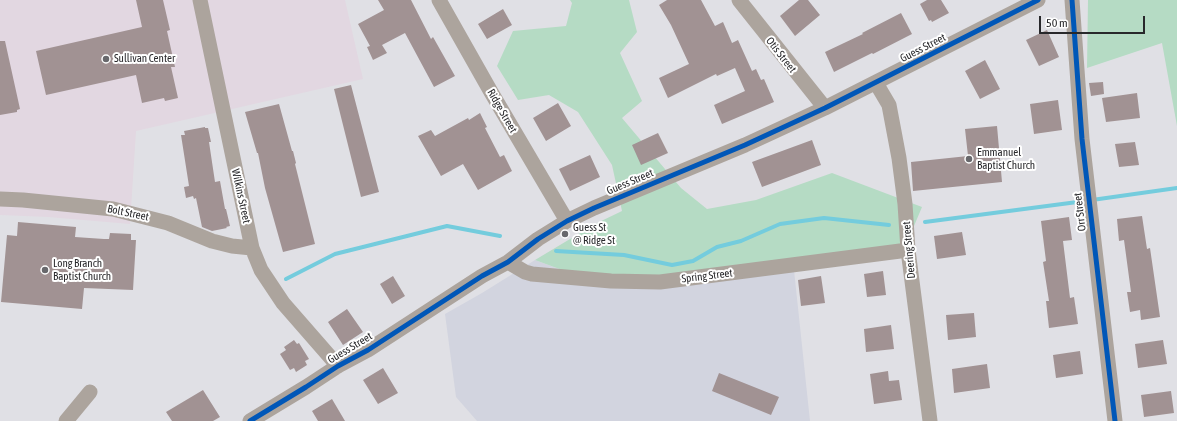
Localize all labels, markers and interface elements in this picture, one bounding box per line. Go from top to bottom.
scale bar [1041,8,1147,34]
text: 50 m [1046,16,1068,30]
street label: Guess Street [898,31,948,65]
street label: Otis Street [763,35,799,75]
place label: Sullivan Center [114,52,175,66]
marker: Sullivan Center [101,54,111,64]
street label: Ridge Street [484,87,520,135]
place label: Emmanuel Baptist Church [977,146,1035,172]
marker: Emmanuel Baptist Church [964,154,974,164]
street label: Guess Street [605,166,655,198]
street label: Wilkins Street [229,168,253,224]
street label: Orr Street [1071,192,1089,232]
street label: Bolt Street [106,202,150,224]
place label: Guess St @ Ridge St [573,221,615,247]
street label: Deering Street [900,221,918,279]
marker: Guess St @ Ridge St [560,229,570,239]
place label: Long Branch Baptist Church [53,257,111,283]
marker: Long Branch Baptist Church [40,265,50,275]
street label: Spring Street [681,266,733,286]
street label: Guess Street [325,330,375,366]

